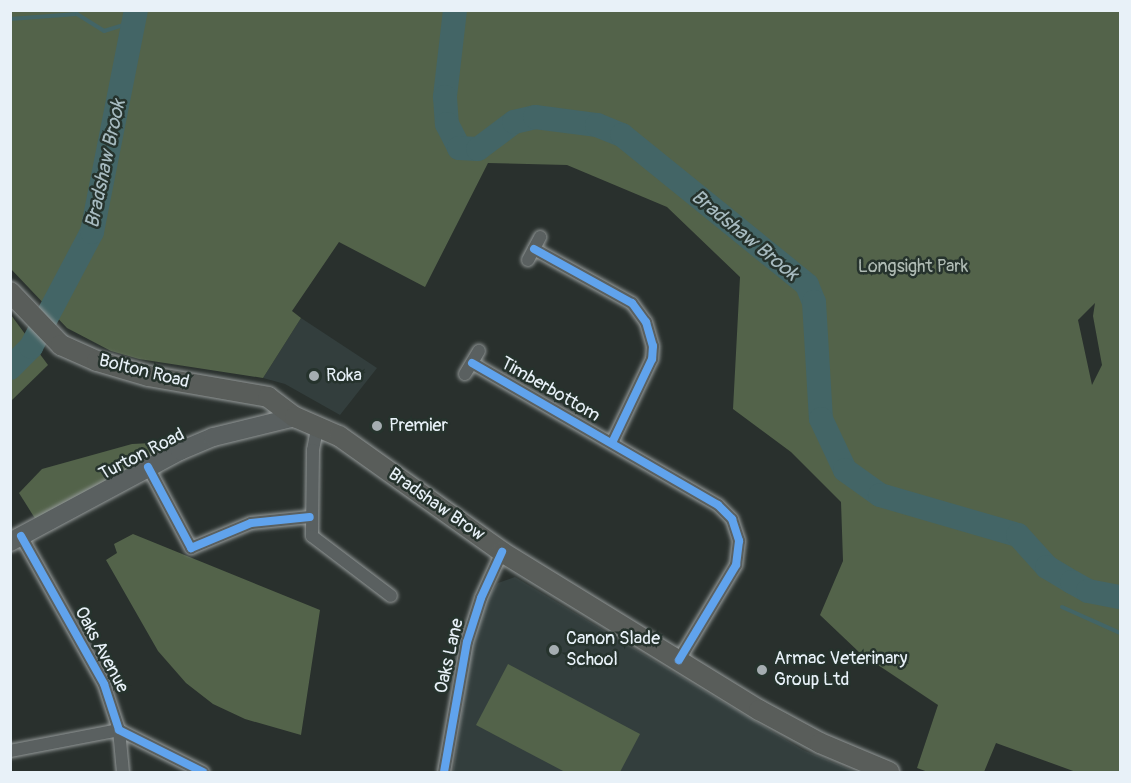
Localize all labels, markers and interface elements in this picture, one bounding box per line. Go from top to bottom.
water label: Bradshaw Brook [80,97,130,231]
water label: Bradshaw Brook [687,184,803,286]
park label: Longsight Park [858,256,968,278]
street label: Bolton Road [97,350,191,394]
street label: Timberbottom [497,353,603,427]
place label: Roka [326,365,362,387]
marker: Roka [307,369,321,383]
place label: Premier [389,415,448,437]
marker: Premier [370,419,384,433]
street label: Turton Road [96,424,188,486]
street label: Bradshaw Brow [384,464,488,546]
street label: Oaks Avenue [69,603,133,697]
street label: Oaks Lane [431,616,469,696]
place label: Canon Slade School [566,629,660,672]
marker: Canon Slade School [547,643,561,657]
place label: Armac Veterinary Group Ltd [774,649,907,692]
marker: Armac Veterinary Group Ltd [755,663,769,677]

